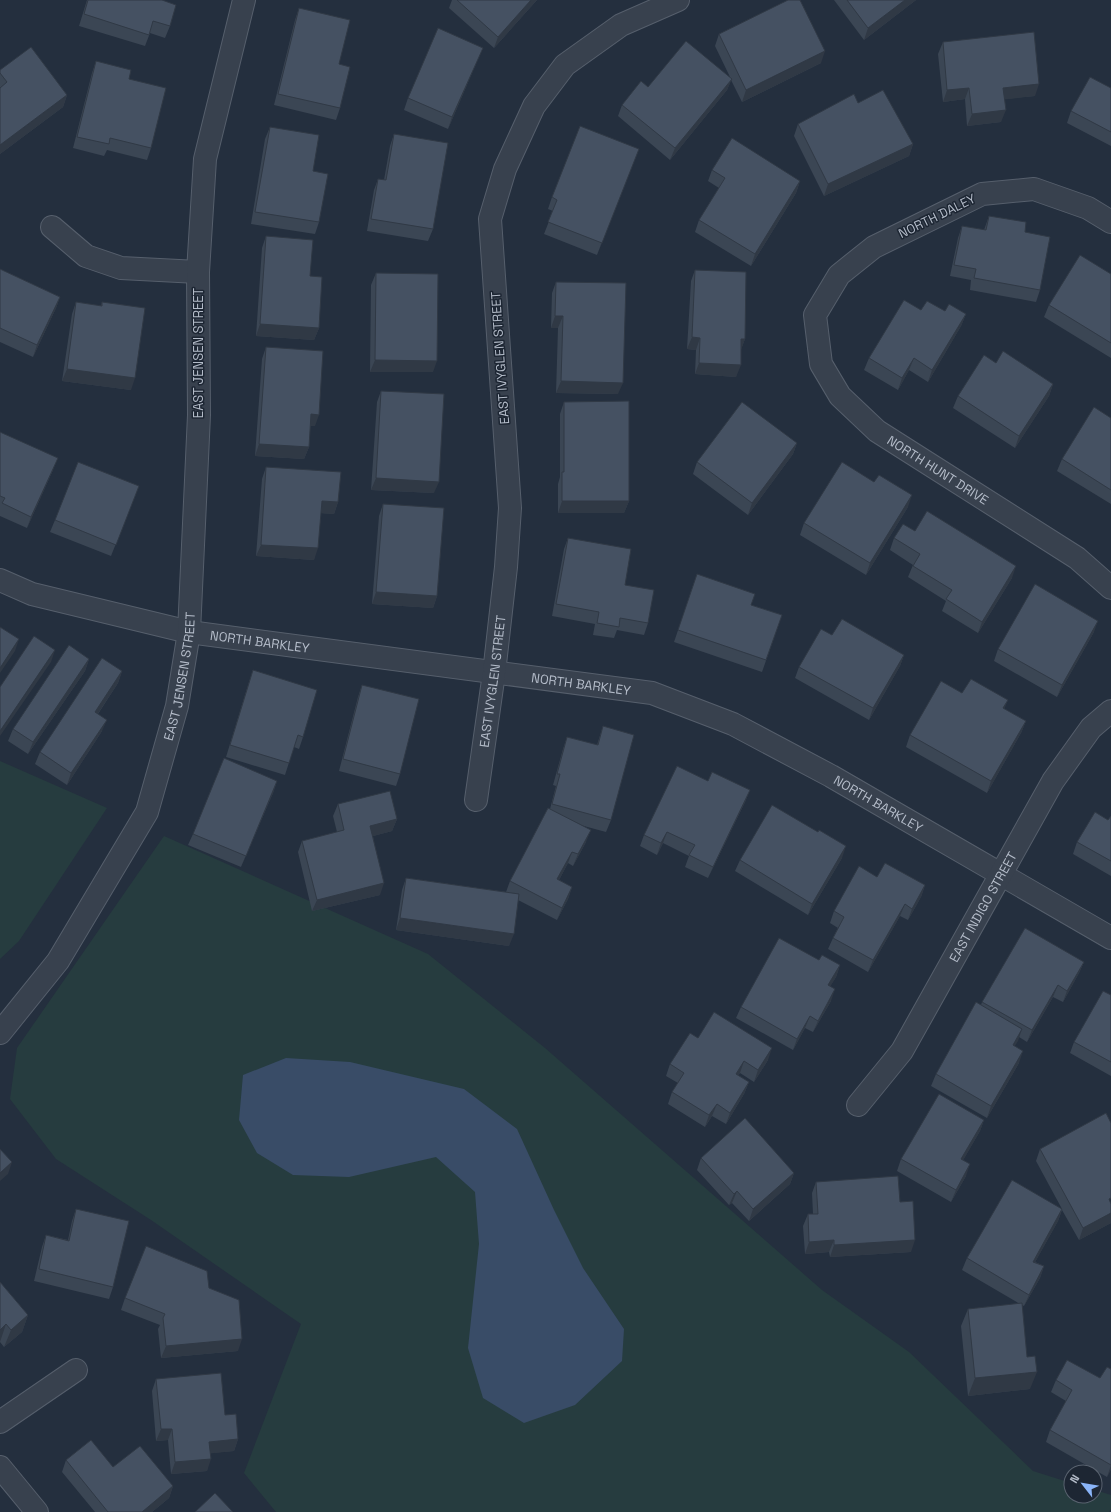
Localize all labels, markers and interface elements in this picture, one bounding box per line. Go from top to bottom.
street label: NORTH DALEY [896,190,979,242]
street label: EAST JENSEN STREET [190,287,207,418]
street label: EAST IVYGLEN STREET [487,291,513,425]
street label: NORTH HUNT DRIVE [884,431,992,508]
street label: EAST JENSEN STREET [159,611,198,742]
street label: EAST IVYGLEN STREET [475,614,509,748]
street label: NORTH BARKLEY [209,626,311,656]
street label: NORTH BARKLEY [530,669,632,699]
street label: NORTH BARKLEY [831,771,926,836]
street label: EAST INDIGO STREET [945,848,1021,965]
north arrow [1063,1464,1103,1504]
text: N [1067,1472,1082,1486]

